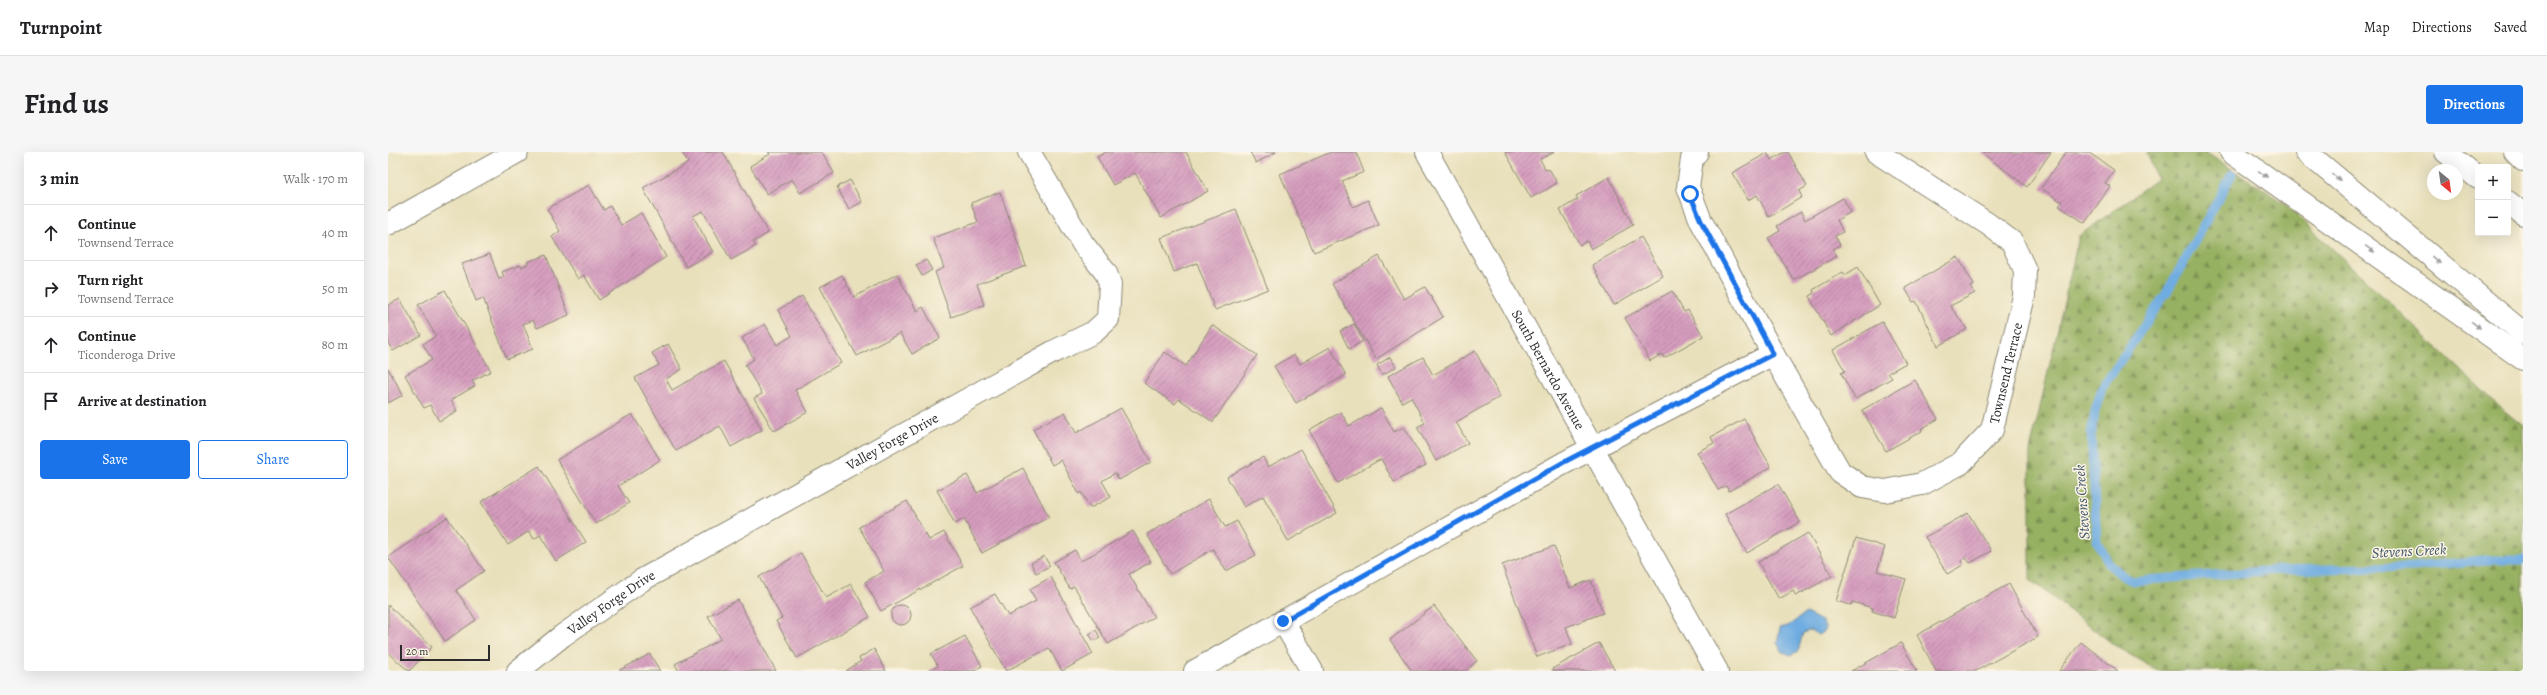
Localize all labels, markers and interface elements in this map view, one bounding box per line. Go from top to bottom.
text: Turnpoint [20,15,102,41]
text: Map [2364,18,2390,37]
text: Directions [2412,18,2472,37]
text: Saved [2494,18,2527,37]
text: Find us [24,85,109,123]
button: Directions [2426,85,2523,124]
north arrow [2427,164,2463,200]
map controls [2475,164,2511,236]
button: + [2475,164,2511,200]
text: 3 min [40,167,79,190]
text: Walk · 170 m [283,170,348,187]
one-way arrow [2258,170,2269,179]
one-way arrow [2330,172,2341,181]
route start [1681,185,1699,203]
button: − [2475,200,2511,236]
text: Continue [78,214,136,234]
icon: ahead [40,222,62,244]
text: 40 m [322,224,348,241]
text: Townsend Terrace [78,234,174,251]
one-way arrow [2364,245,2375,253]
one-way arrow [2431,255,2441,264]
text: Turn right [78,270,143,290]
icon: right [40,278,62,300]
text: 50 m [322,280,348,297]
text: Townsend Terrace [78,290,174,307]
street label: South Bernardo Avenue [1507,306,1589,433]
one-way arrow [2470,320,2481,329]
street label: Townsend Terrace [1985,321,2027,426]
text: Continue [78,326,136,346]
icon: ahead [40,334,62,356]
text: 80 m [321,336,348,353]
text: Ticonderoga Drive [78,346,176,363]
icon: arrive [40,390,62,412]
text: Arrive at destination [78,391,207,411]
street label: Valley Forge Drive [842,408,942,475]
button: Save [40,440,190,479]
button: Share [198,440,348,479]
water label: Stevens Creek [2069,464,2095,540]
water label: Stevens Creek [2371,539,2447,563]
street label: Valley Forge Drive [563,566,659,640]
route end [1274,612,1292,630]
scale bar [400,643,490,662]
text: 20 m [406,644,428,659]

